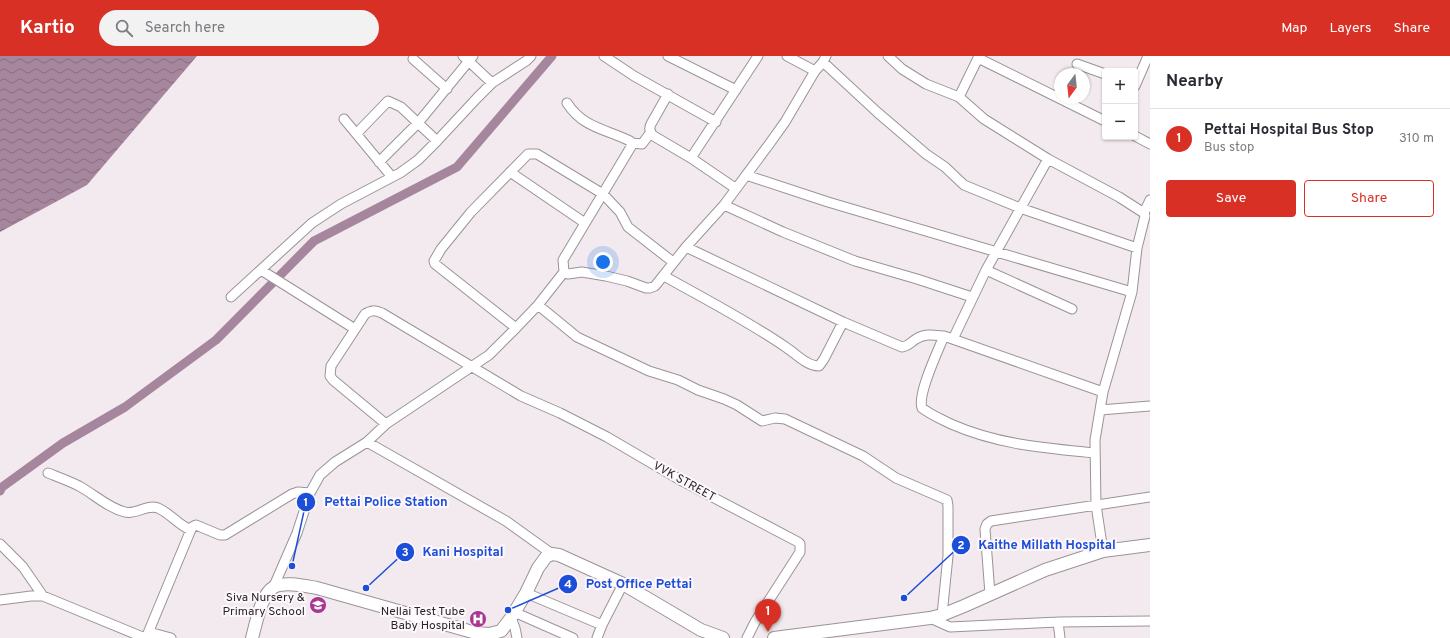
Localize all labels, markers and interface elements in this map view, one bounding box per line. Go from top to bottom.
search box [99,10,379,46]
text: Kartio [20,16,75,40]
icon: search [113,17,135,39]
text: Search here [145,19,225,38]
text: Map [1281,20,1307,37]
text: Layers [1329,20,1371,37]
text: Share [1393,20,1430,37]
north arrow [1054,68,1090,104]
map controls [1102,68,1138,140]
button: + [1102,68,1138,104]
text: Nearby [1166,71,1223,93]
button: − [1102,104,1138,140]
text: Pettai Hospital Bus Stop [1204,121,1374,140]
text: 1 [1176,131,1182,147]
text: 310 m [1399,131,1434,147]
text: Bus stop [1204,140,1254,156]
button: Save [1166,180,1296,217]
button: Share [1304,180,1434,217]
your location [593,252,613,272]
street label: VVK STREET [650,458,718,506]
callout: Pettai Police Station [296,489,456,514]
text: 1 [304,495,308,511]
text: Pettai Police Station [324,495,448,511]
callout: Kaithe Millath Hospital [951,532,1124,557]
text: 2 [957,538,965,554]
text: Kaithe Millath Hospital [978,538,1116,554]
callout: Kani Hospital [395,539,512,564]
text: 3 [401,545,409,561]
text: Kani Hospital [422,545,504,561]
callout: Post Office Pettai [558,571,701,596]
text: 4 [564,577,572,593]
text: Post Office Pettai [586,577,692,593]
place label: Siva Nursery & Primary School [223,590,305,620]
school or university icon: Siva Nursery & Primary School [308,595,328,615]
pin: 1 [755,599,781,632]
place label: Nellai Test Tube Baby Hospital [381,604,465,634]
hospital icon: Nellai Test Tube Baby Hospital [468,609,488,629]

